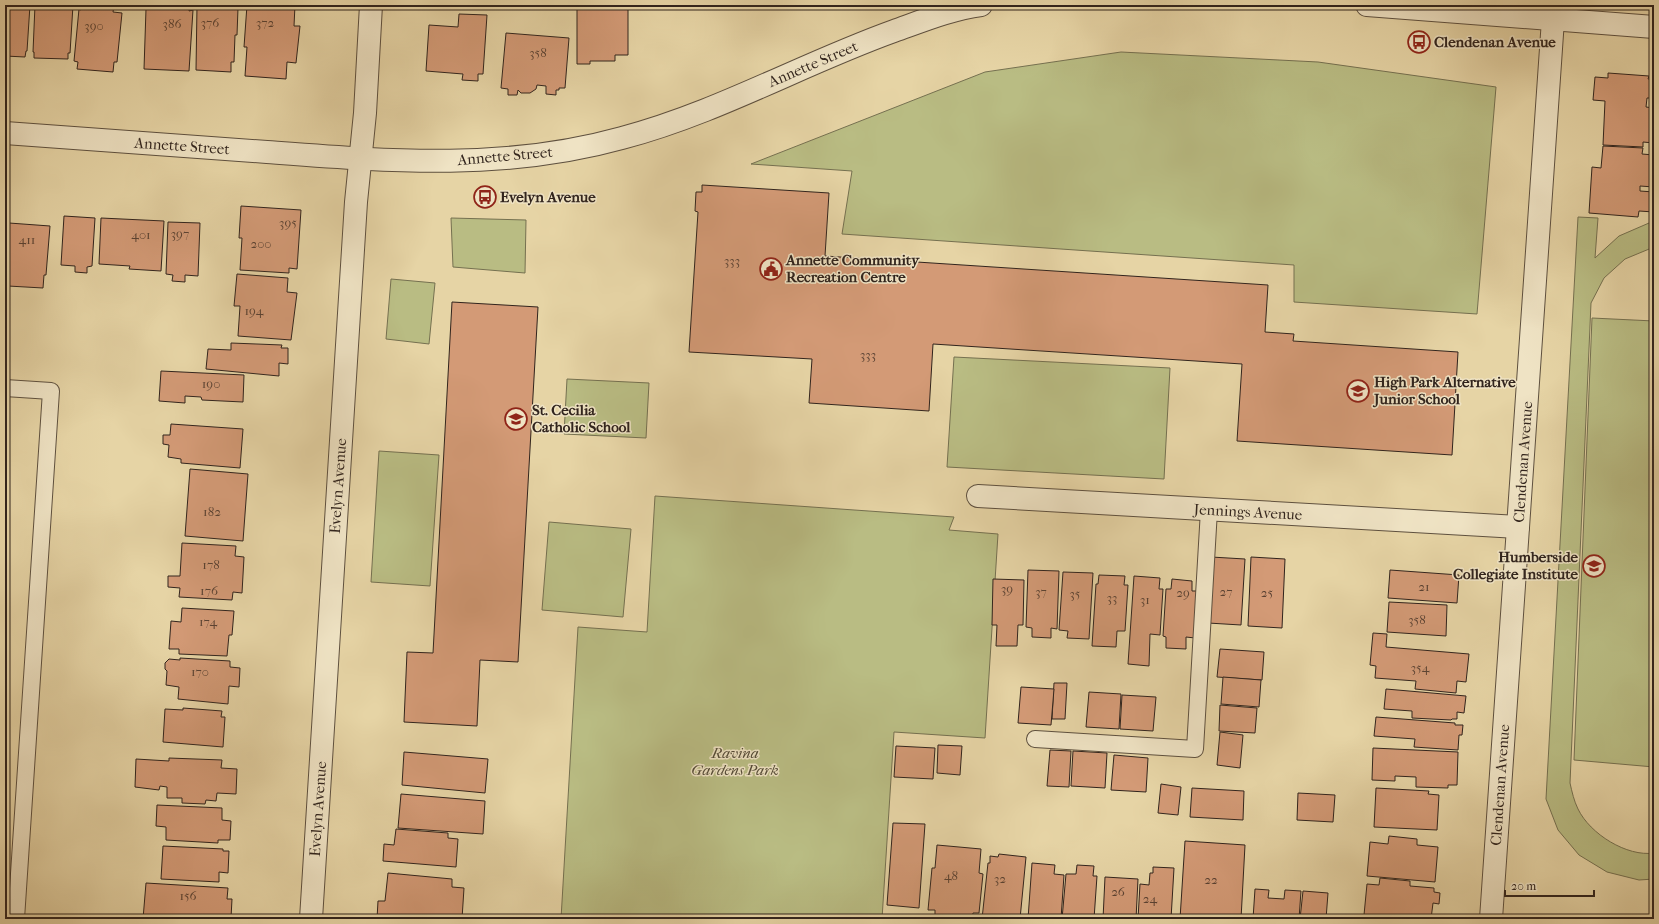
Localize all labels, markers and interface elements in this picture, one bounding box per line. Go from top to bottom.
house number: 376 [201,15,220,30]
house number: 372 [256,15,274,30]
house number: 386 [163,16,182,31]
house number: 390 [84,18,104,33]
bus stop icon: Clendenan Avenue [1406,29,1432,55]
place label: Clendenan Avenue [1434,33,1556,51]
street label: Annette Street [765,37,861,91]
house number: 358 [529,45,547,60]
street label: Annette Street [133,134,231,158]
street label: Annette Street [456,143,554,169]
bus stop icon: Evelyn Avenue [472,184,498,210]
place label: Evelyn Avenue [500,188,596,206]
house number: 395 [279,215,297,230]
house number: 397 [171,226,189,241]
house number: 401 [131,227,151,242]
house number: 411 [19,232,35,247]
house number: 200 [250,236,272,251]
place label: Annette Community Recreation Centre [785,251,920,286]
house number: 333 [724,253,740,268]
public building icon: Annette Community Recreation Centre [758,256,784,282]
house number: 194 [244,303,264,318]
house number: 333 [860,347,876,362]
place label: High Park Alternative Junior School [1372,373,1516,408]
house number: 190 [202,376,220,391]
school or university icon: High Park Alternative Junior School [1345,378,1371,404]
street label: Clendenan Avenue [1510,400,1536,523]
place label: St. Cecilia Catholic School [532,401,631,436]
school or university icon: St. Cecilia Catholic School [503,406,529,432]
street label: Evelyn Avenue [326,437,350,534]
street label: Jennings Avenue [1192,500,1303,524]
house number: 182 [203,504,221,519]
place label: Humberside Collegiate Institute [1453,548,1579,583]
school or university icon: Humberside Collegiate Institute [1581,553,1607,579]
house number: 178 [202,557,220,572]
house number: 21 [1418,579,1430,594]
house number: 39 [1001,581,1013,596]
house number: 176 [200,583,219,598]
house number: 37 [1035,584,1047,599]
house number: 27 [1220,584,1232,599]
house number: 29 [1176,585,1190,600]
house number: 25 [1261,585,1274,600]
house number: 35 [1070,586,1081,601]
house number: 33 [1107,590,1117,605]
house number: 31 [1140,592,1150,607]
house number: 358 [1408,612,1426,627]
house number: 174 [199,614,217,629]
house number: 354 [1411,660,1430,675]
house number: 170 [191,664,209,679]
street label: Clendenan Avenue [1487,723,1513,846]
park label: Ravina Gardens Park [691,744,779,779]
street label: Evelyn Avenue [306,760,330,857]
house number: 48 [944,868,958,883]
house number: 32 [994,871,1006,886]
house number: 22 [1204,872,1218,887]
scale bar [1505,872,1594,898]
text: 20 m [1511,879,1536,893]
house number: 26 [1111,884,1126,899]
house number: 156 [179,888,198,903]
house number: 24 [1143,891,1158,906]

